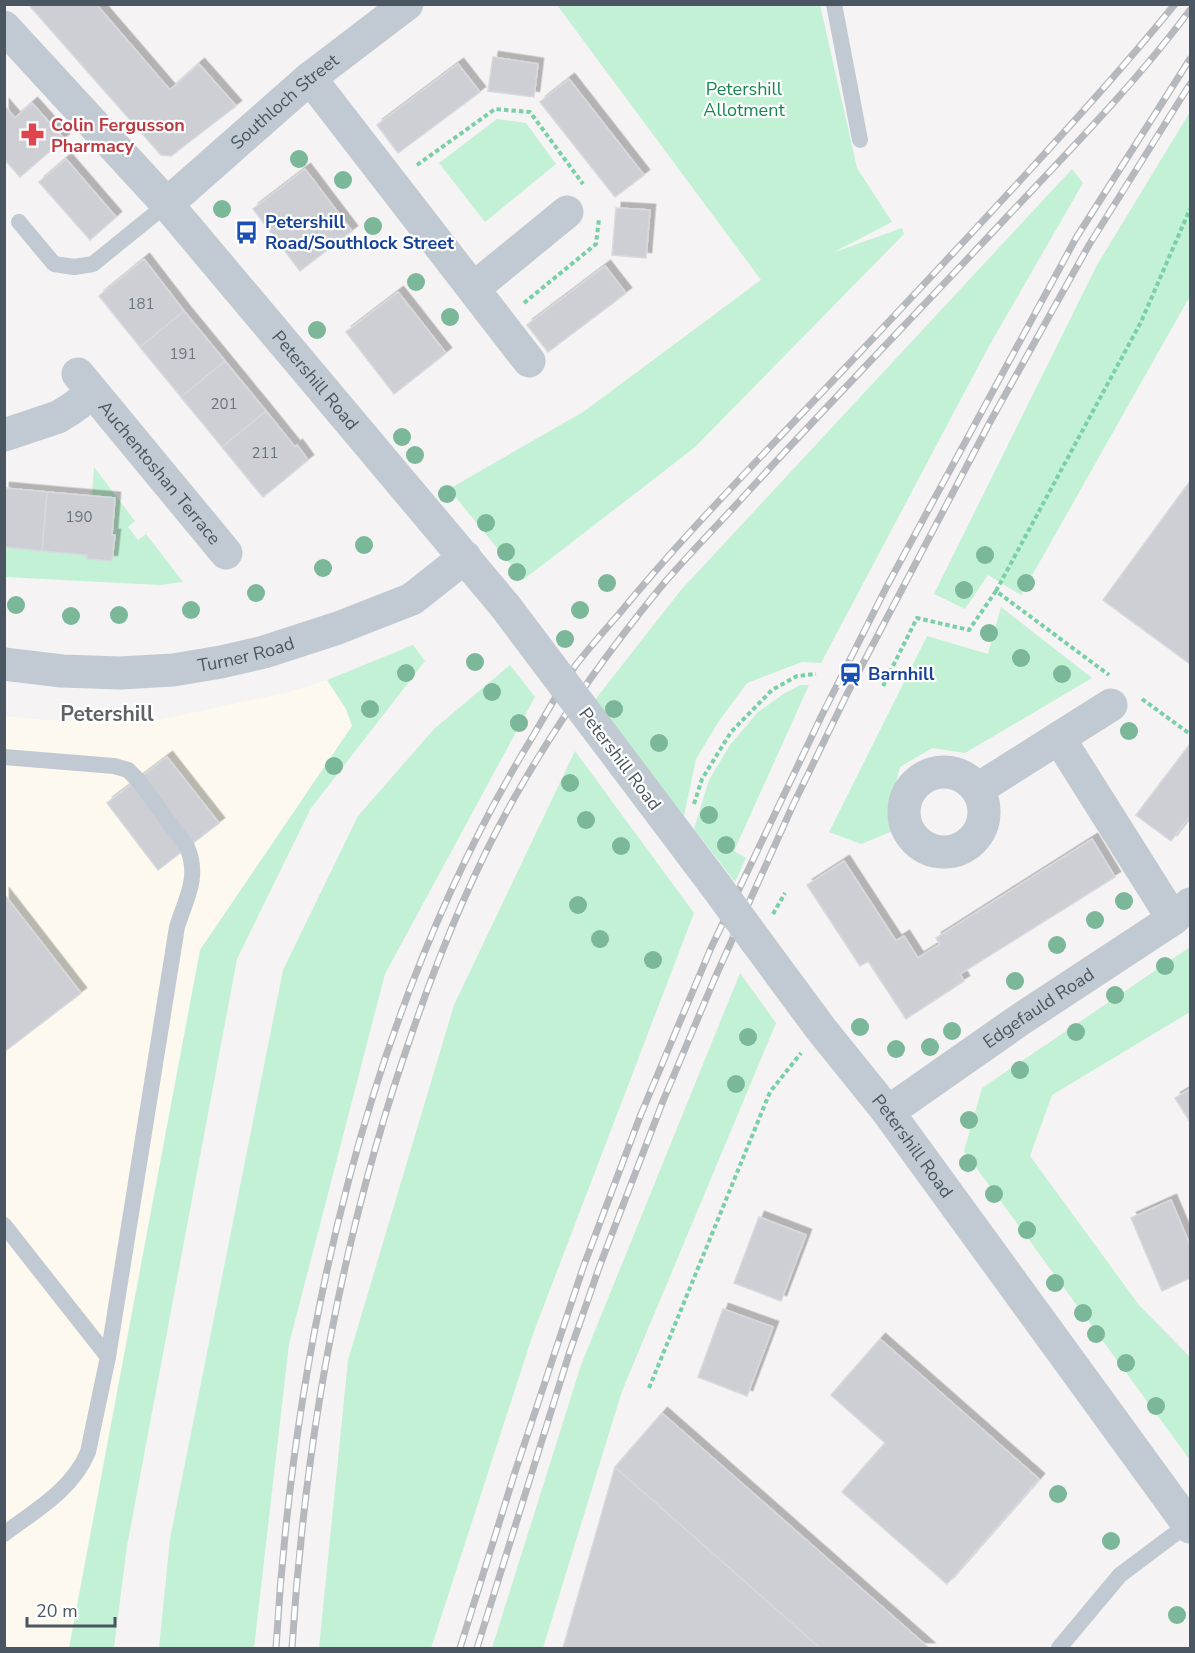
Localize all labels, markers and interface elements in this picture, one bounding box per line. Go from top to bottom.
street label: Southloch Street [225,48,344,155]
park label: Petershill Allotment [703,77,785,122]
place label: Colin Fergusson Pharmacy [51,113,185,158]
pharmacy icon: Colin Fergusson Pharmacy [20,122,46,148]
place label: Petershill Road/Southlock Street [265,210,454,255]
bus stop icon: Petershill Road/Southlock Street [234,219,260,245]
house number: 181 [127,294,155,314]
street label: Petershill Road [266,326,364,435]
house number: 191 [169,344,197,364]
house number: 201 [210,394,238,414]
street label: Auchentoshan Terrace [93,396,226,550]
house number: 211 [251,443,279,463]
house number: 190 [65,507,93,527]
street label: Turner Road [196,631,297,678]
station icon: Barnhill [837,661,863,687]
place label: Barnhill [868,662,935,686]
district label: Petershill [60,700,154,728]
street label: Petershill Road [573,703,667,815]
street label: Edgefauld Road [978,962,1099,1054]
street label: Petershill Road [866,1089,959,1203]
scale bar [27,1590,116,1628]
text: 20 m [36,1599,78,1623]

